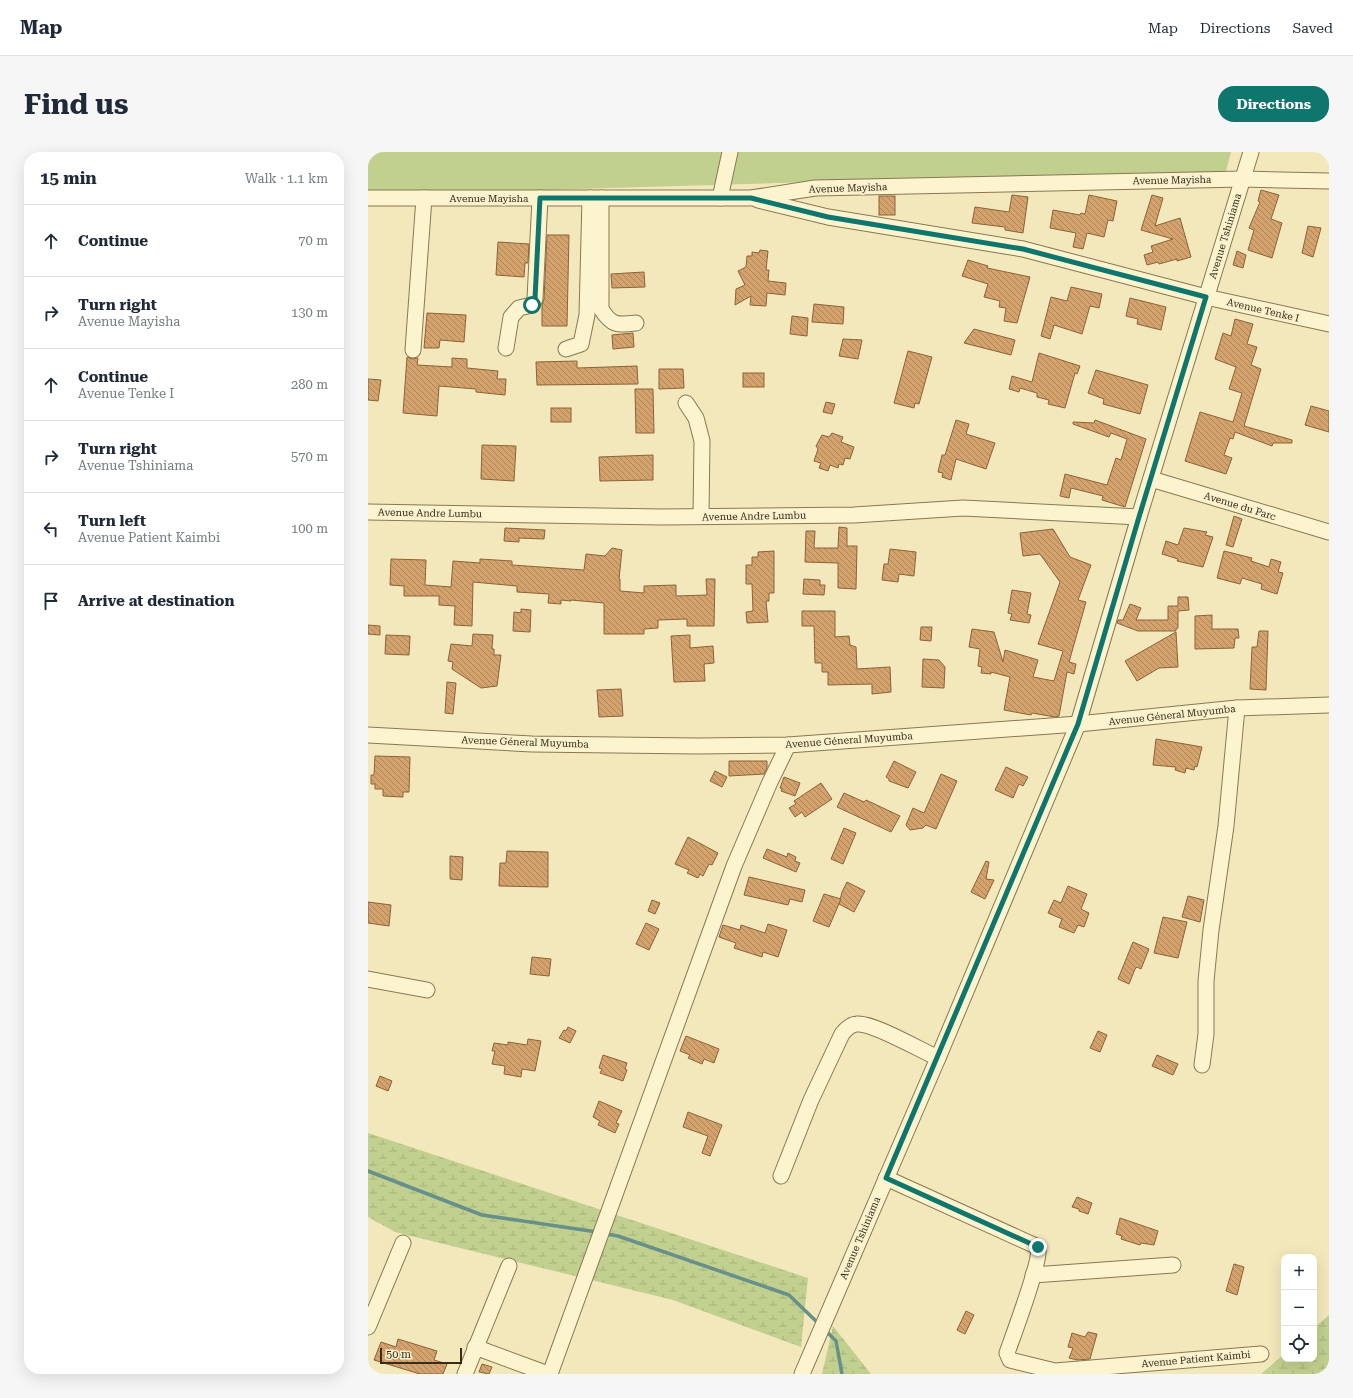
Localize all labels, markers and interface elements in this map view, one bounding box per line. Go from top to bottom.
text: Map [20,16,62,39]
text: Map [1148,20,1178,36]
text: Directions [1200,20,1270,36]
text: Saved [1292,20,1333,36]
button: Directions [1218,86,1329,122]
text: Find us [24,88,128,121]
text: 15 min [40,168,97,188]
text: Walk · 1.1 km [245,171,328,186]
street label: Avenue Mayisha [1133,174,1212,186]
street label: Avenue Mayisha [808,181,888,195]
street label: Avenue Tshiniama [1207,191,1243,280]
street label: Avenue Mayisha [450,193,529,204]
icon: ahead [40,230,62,252]
text: Continue [78,232,148,250]
text: 70 m [298,233,328,248]
text: Turn right [78,296,157,314]
route start [523,296,541,314]
street label: Avenue Tenke I [1226,296,1301,324]
icon: right [40,302,62,324]
text: 130 m [291,305,328,320]
text: Avenue Mayisha [78,314,180,329]
text: Continue [78,368,148,386]
icon: ahead [40,374,62,396]
text: 280 m [291,377,328,392]
text: Avenue Tenke I [78,386,174,401]
text: Turn right [78,440,157,458]
icon: right [40,446,62,468]
text: 570 m [291,449,328,464]
text: Avenue Tshiniama [78,458,193,473]
street label: Avenue du Parc [1203,490,1278,522]
street label: Avenue Andre Lumbu [378,507,483,519]
street label: Avenue Andre Lumbu [702,510,807,522]
text: Turn left [78,512,146,530]
icon: left [40,518,62,540]
text: 100 m [291,521,328,536]
text: Avenue Patient Kaimbi [78,530,220,545]
icon: arrive [40,590,62,612]
text: Arrive at destination [78,592,234,610]
street label: Avenue Géneral Muyumba [1108,703,1237,727]
street label: Avenue Géneral Muyumba [785,730,914,750]
street label: Avenue Géneral Muyumba [461,734,590,750]
street label: Avenue Tshiniama [838,1195,883,1281]
route end [1029,1238,1047,1256]
map controls [1281,1254,1317,1362]
button: + [1281,1254,1317,1290]
button: − [1281,1290,1317,1326]
button: locate [1281,1326,1317,1362]
scale bar [380,1346,462,1365]
text: 50 m [386,1348,411,1361]
street label: Avenue Patient Kaimbi [1141,1349,1251,1369]

